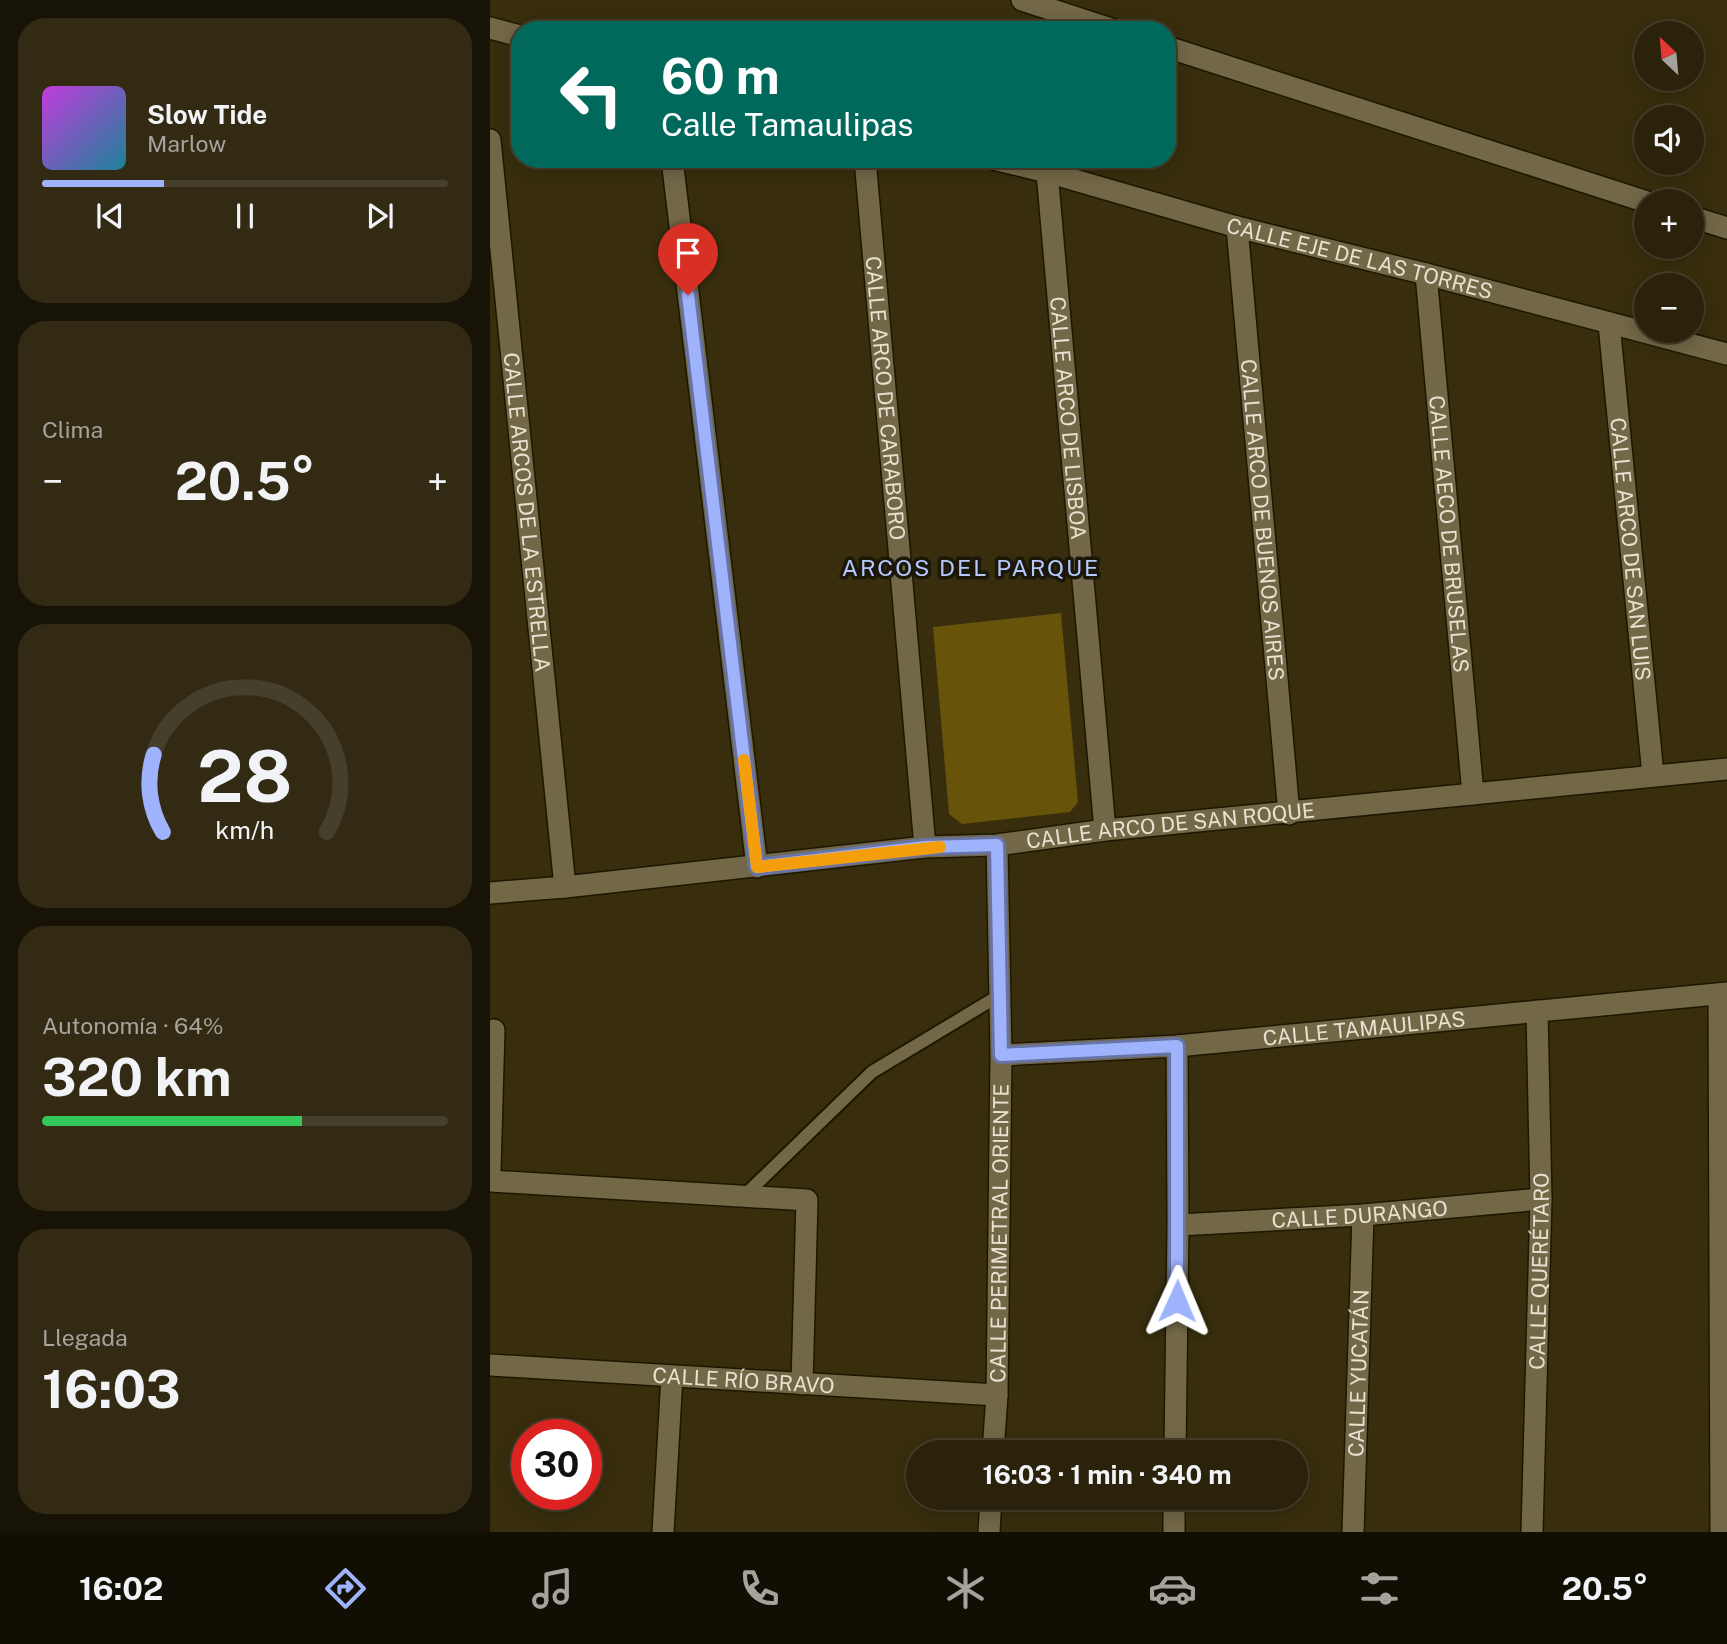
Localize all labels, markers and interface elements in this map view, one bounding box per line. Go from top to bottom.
north arrow [1634,21,1704,91]
map controls [1634,21,1704,343]
text: 60 m [661,47,780,105]
icon: left [546,49,637,140]
text: Slow Tide [147,99,267,130]
button: sound [1634,105,1704,175]
text: Calle Tamaulipas [661,106,913,143]
text: Marlow [147,130,226,157]
button: + [1634,189,1704,259]
icon: previous [91,197,129,235]
icon: pause [226,197,264,235]
icon: next [361,197,399,235]
street label: CALLE EJE DE LAS TORRES [1224,212,1496,304]
pin [658,223,718,295]
icon: arrive [669,234,707,272]
street label: CALLE ARCO DE CARABORO [861,255,911,541]
button: − [1634,273,1704,343]
street label: CALLE ARCO DE LISBOA [1046,295,1092,541]
street label: CALLE ARCOS DE LA ESTRELLA [499,351,556,673]
street label: CALLE ARCO DE BUENOS AIRES [1236,358,1290,682]
street label: CALLE AECO DE BRUSELAS [1425,394,1474,674]
text: Clima [42,416,103,443]
street label: CALLE ARCO DE SAN LUIS [1606,416,1656,682]
text: 20.5° [175,451,315,512]
text: − [42,459,63,504]
text: + [427,459,448,504]
district label: ARCOS DEL PARQUE [842,554,1100,581]
text: 28 [197,733,293,818]
street label: CALLE ARCO DE SAN ROQUE [1024,797,1316,853]
text: km/h [216,815,274,845]
street label: CALLE TAMAULIPAS [1261,1006,1466,1050]
text: Autonomía · 64% [42,1012,223,1039]
text: 320 km [42,1047,232,1108]
street label: CALLE PERIMETRAL ORIENTE [985,1083,1013,1383]
street label: CALLE QUERÉTARO [1524,1172,1554,1370]
street label: CALLE DURANGO [1271,1195,1449,1232]
position arrow [1140,1264,1214,1338]
street label: CALLE YUCATÁN [1343,1289,1373,1457]
text: Llegada [42,1324,128,1351]
text: 16:03 [42,1359,181,1420]
street label: CALLE RÍO BRAVO [652,1362,835,1398]
speed limit sign: 30 [511,1419,602,1510]
text: 16:03 · 1 min · 340 m [983,1459,1231,1490]
icon: directions [321,1564,370,1613]
icon: music [528,1564,577,1613]
icon: phone [735,1564,784,1613]
icon: climate [941,1564,990,1613]
icon: car [1148,1564,1197,1613]
icon: filters [1355,1564,1404,1613]
text: 16:02 [79,1570,163,1607]
text: 20.5° [1562,1570,1648,1607]

